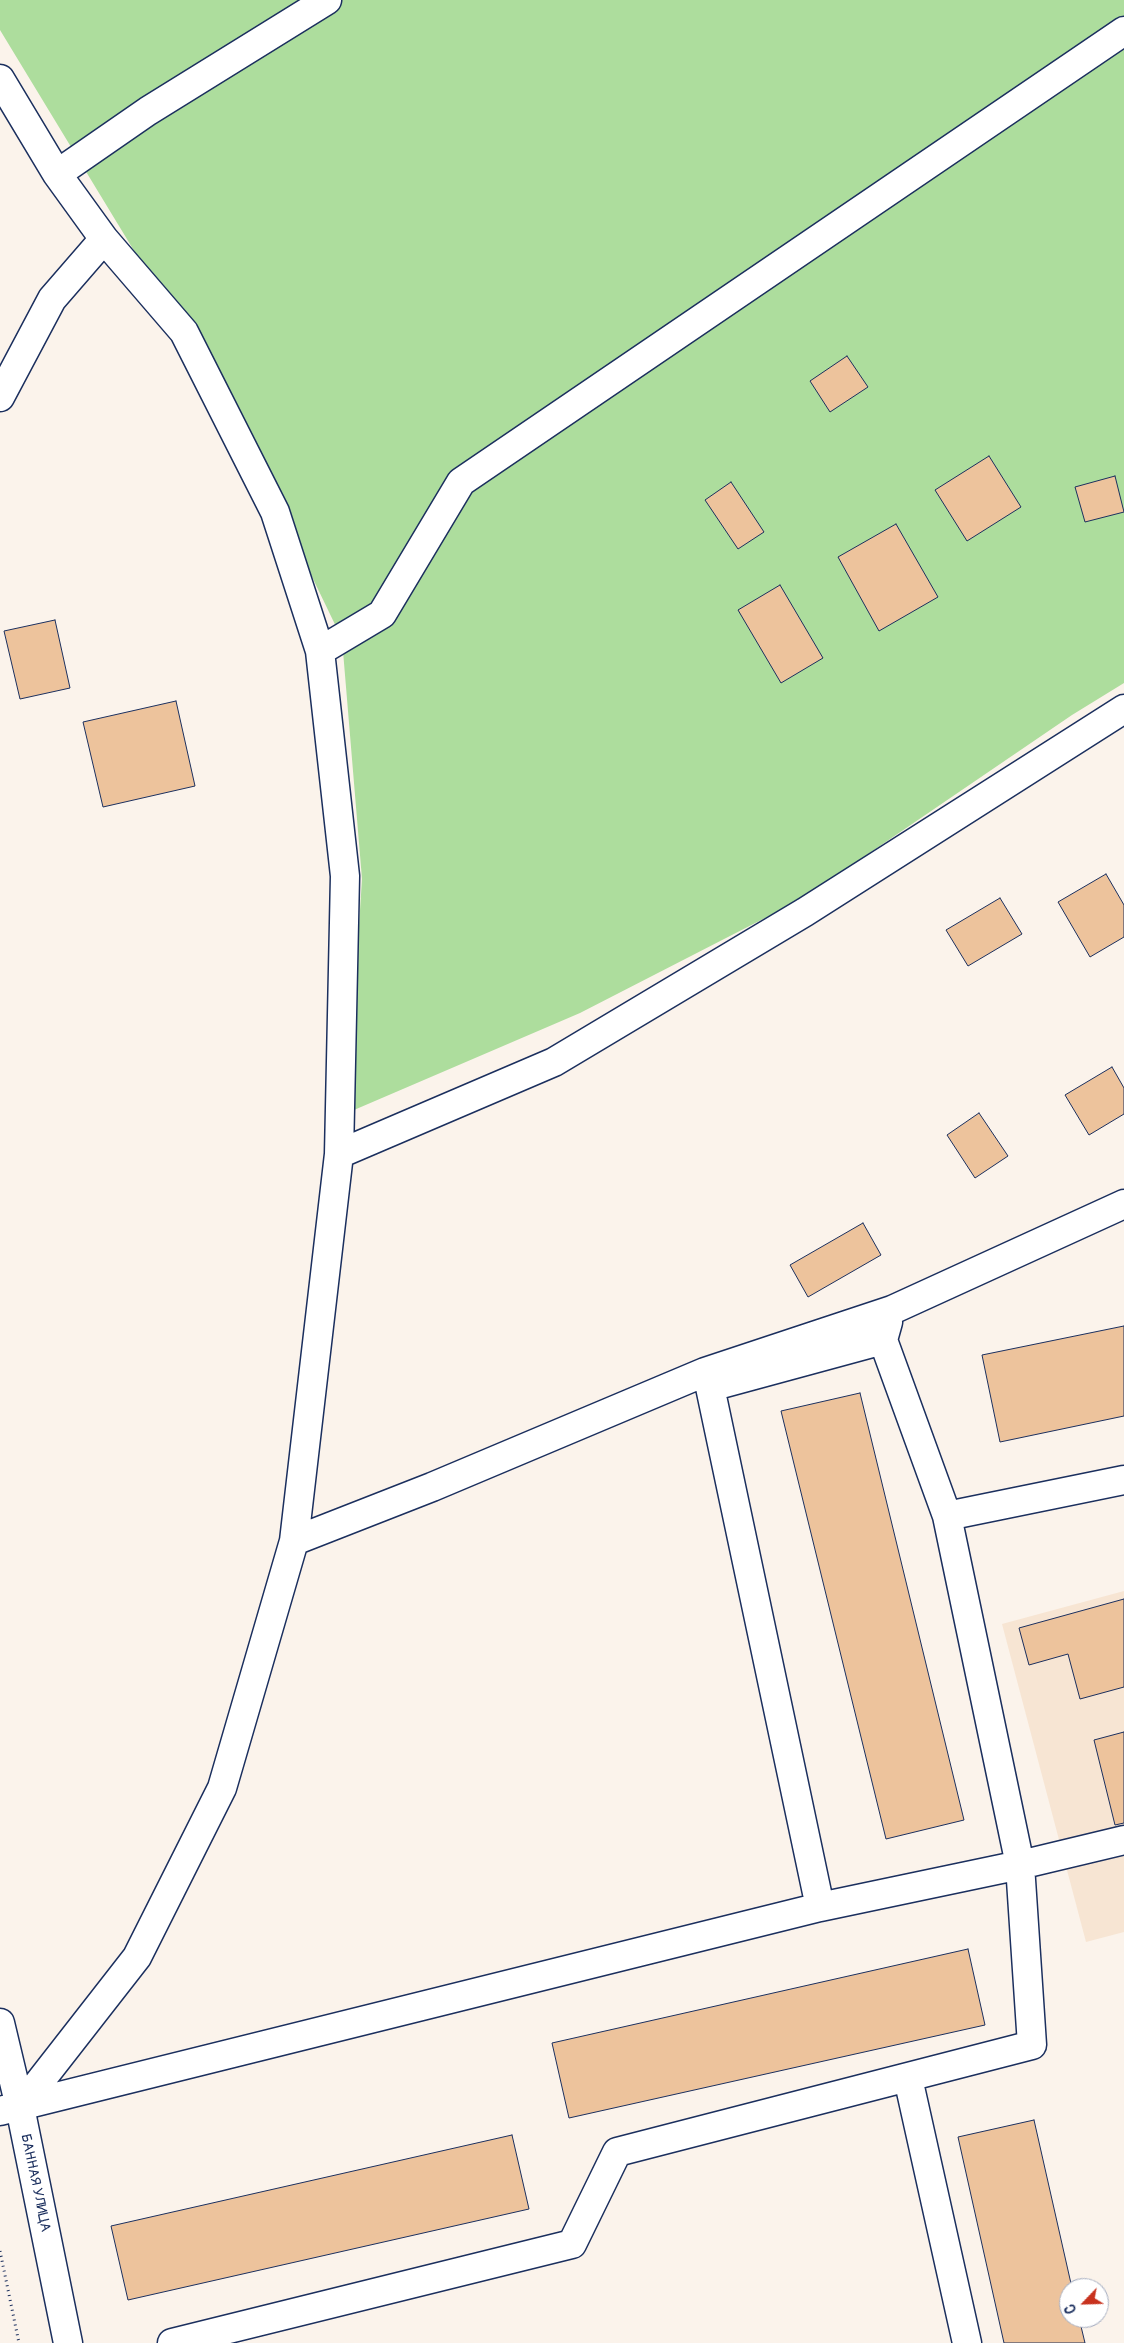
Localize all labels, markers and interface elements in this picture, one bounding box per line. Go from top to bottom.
street label: БАННАЯ УЛИЦА [16,2133,54,2233]
north arrow [1059,2278,1109,2328]
text: С [1061,2302,1080,2316]

